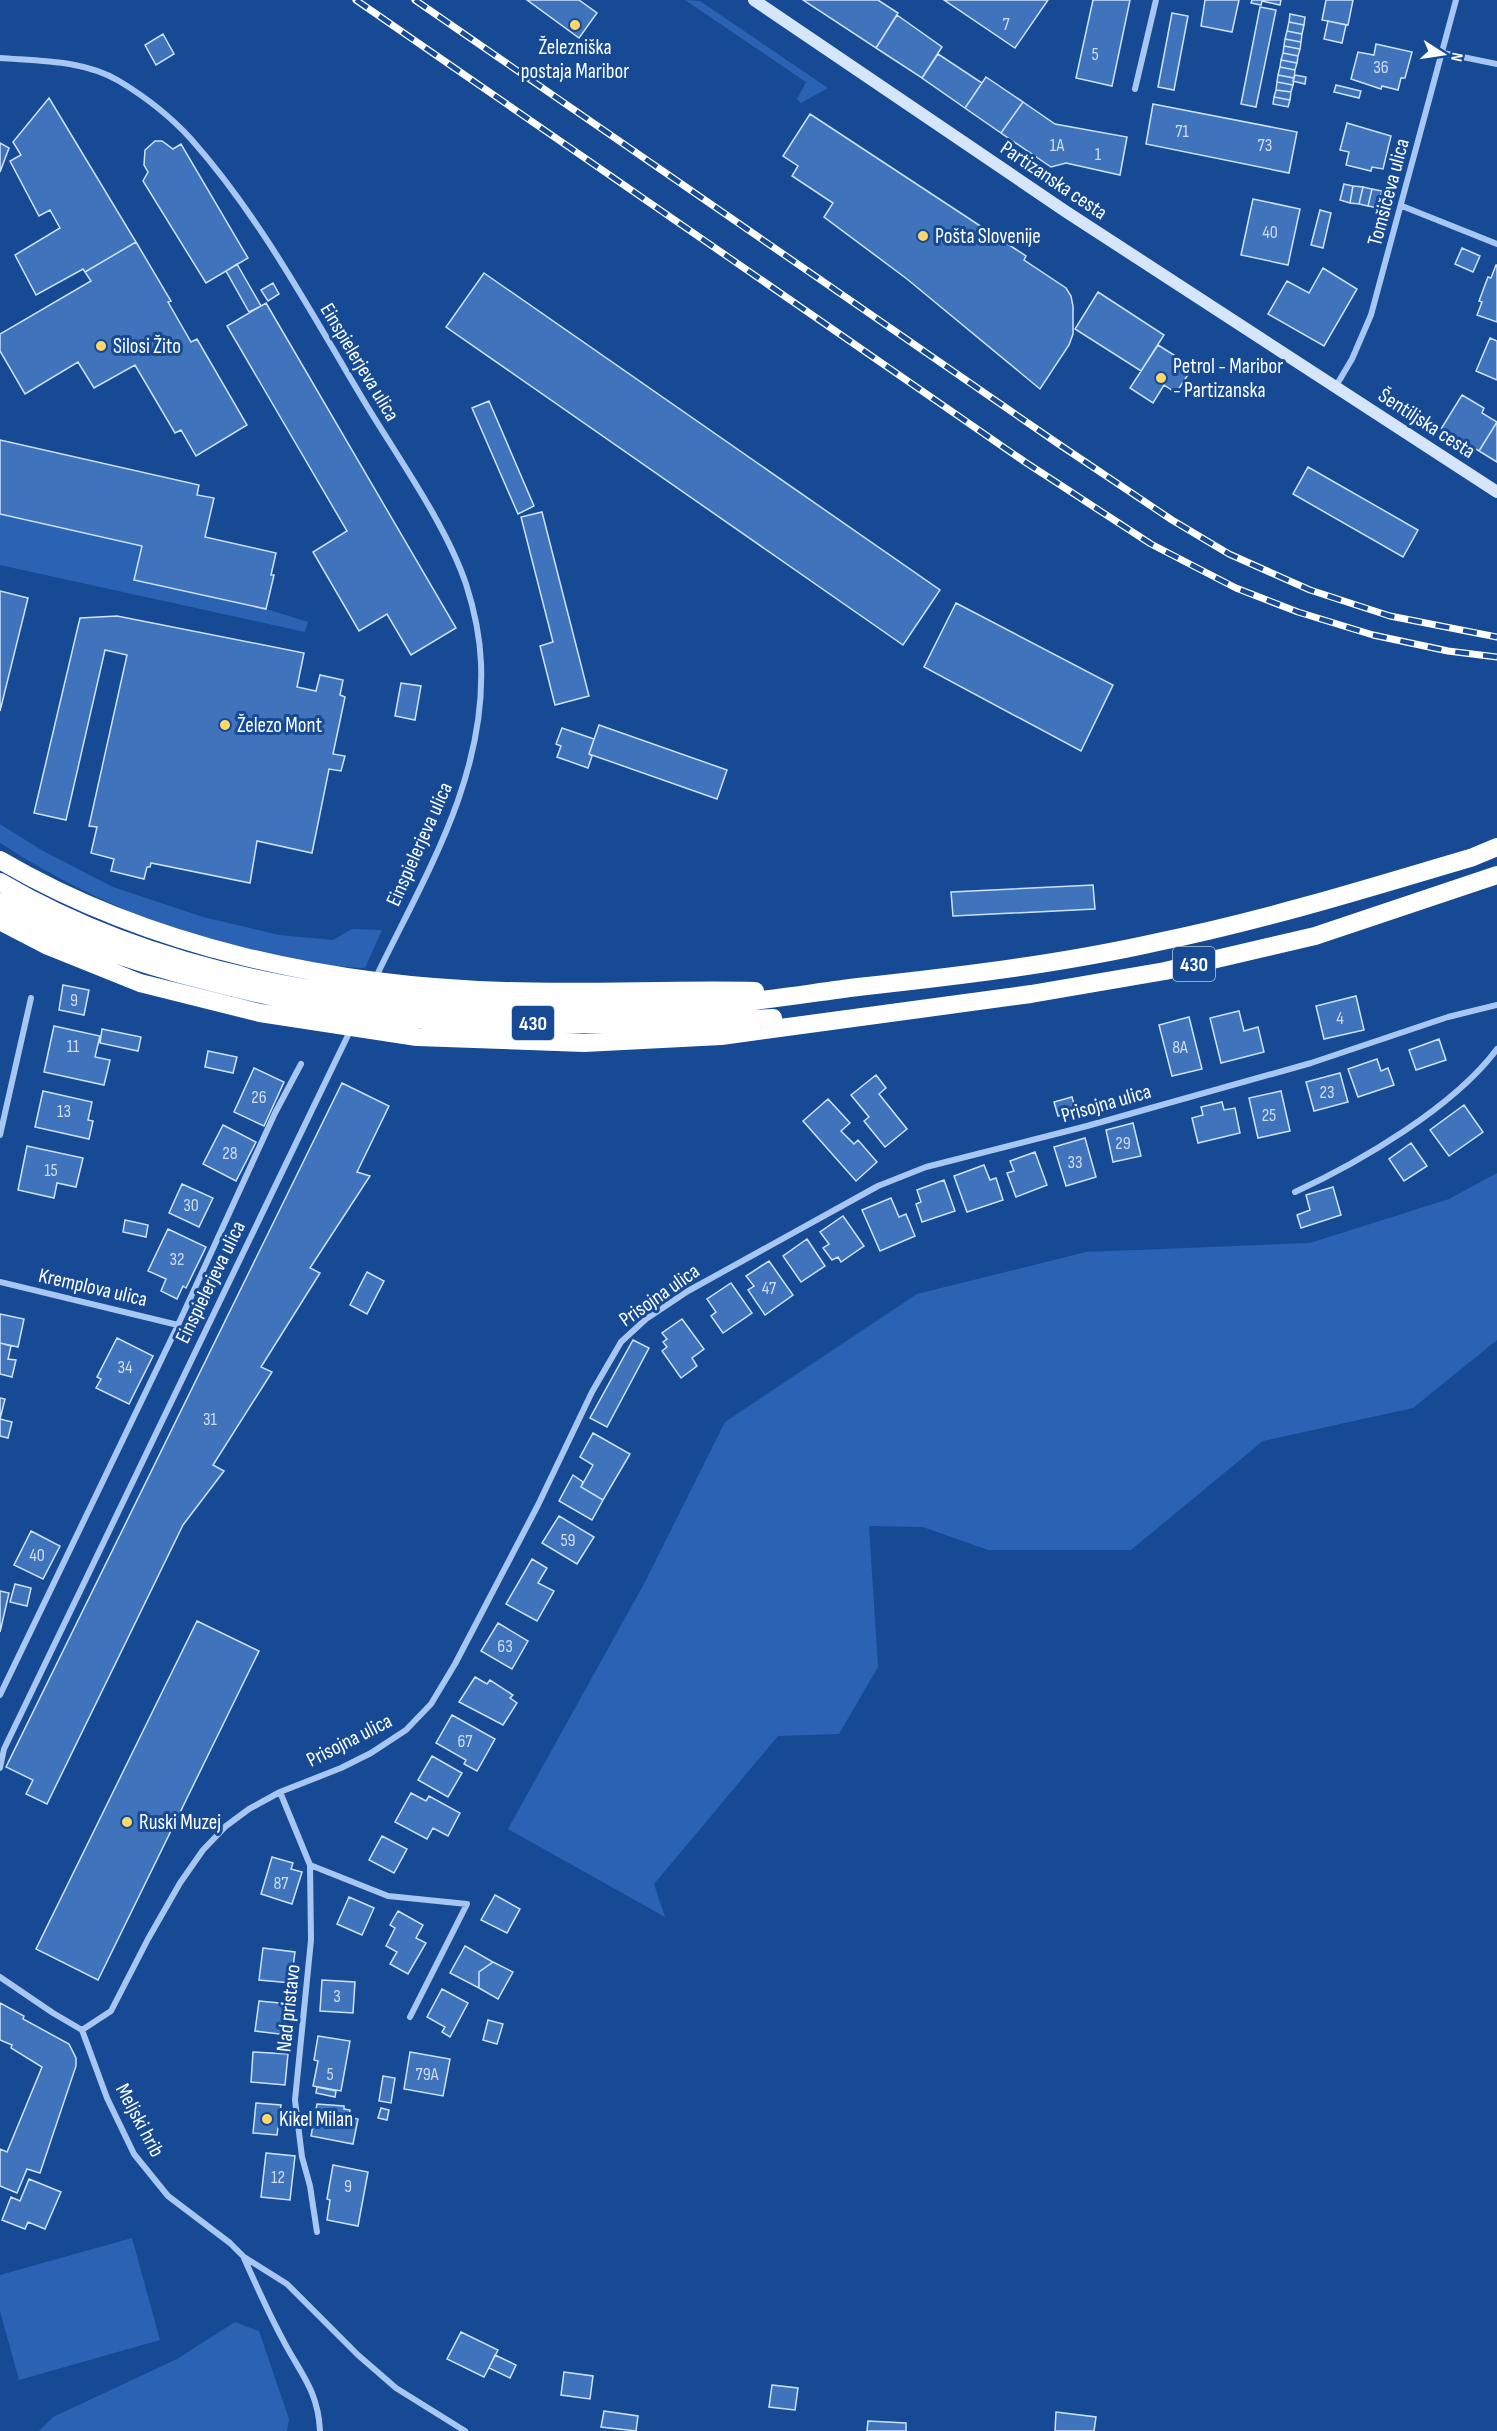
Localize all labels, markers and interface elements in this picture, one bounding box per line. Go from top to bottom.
house number: 7 [1002,14,1010,35]
marker: Železniška postaja Maribor [568,18,582,32]
north arrow [1413,24,1473,84]
place label: Železniška postaja Maribor [521,35,629,84]
house number: 5 [1091,44,1099,65]
text: N [1446,51,1466,63]
house number: 36 [1373,57,1389,78]
house number: 71 [1175,121,1189,142]
house number: 1A [1050,135,1064,156]
house number: 73 [1258,135,1272,156]
street label: Partizanska cesta [996,136,1112,225]
street label: Tomšičeva ulica [1362,136,1415,248]
house number: 1 [1095,144,1102,165]
house number: 40 [1262,222,1278,243]
place label: Pošta Slovenije [935,224,1041,249]
marker: Pošta Slovenije [916,229,930,243]
street label: Einspielerjeva ulica [315,299,405,426]
place label: Silosi Žito [113,334,181,359]
marker: Silosi Žito [94,339,108,353]
place label: Petrol - Maribor - Partizanska [1173,354,1283,403]
marker: Petrol - Maribor - Partizanska [1154,371,1168,385]
street label: Šentiljska cesta [1374,383,1480,464]
place label: Železo Mont [237,713,322,738]
marker: Železo Mont [218,718,232,732]
street label: Einspielerjeva ulica [381,778,458,910]
road number: 430 [1173,947,1215,981]
house number: 9 [70,990,78,1011]
road number: 430 [512,1006,554,1040]
house number: 4 [1336,1008,1344,1029]
house number: 11 [67,1036,80,1057]
house number: 8A [1172,1037,1188,1058]
street label: Prisojna ulica [1058,1079,1154,1128]
house number: 23 [1320,1082,1335,1103]
house number: 26 [251,1087,267,1108]
house number: 13 [57,1101,71,1122]
house number: 25 [1262,1105,1276,1126]
house number: 29 [1115,1133,1131,1154]
house number: 28 [222,1143,238,1164]
house number: 33 [1067,1152,1083,1173]
house number: 15 [44,1160,58,1181]
house number: 30 [183,1195,199,1216]
street label: Einspielerjeva ulica [170,1217,251,1347]
house number: 32 [170,1249,184,1270]
street label: Prisojna ulica [614,1259,704,1332]
street label: Kremplova ulica [36,1263,150,1312]
house number: 47 [762,1278,777,1299]
house number: 34 [117,1357,133,1378]
house number: 31 [203,1409,218,1430]
house number: 59 [560,1530,576,1551]
house number: 40 [29,1545,45,1566]
house number: 63 [497,1636,513,1657]
street label: Prisojna ulica [302,1708,396,1773]
house number: 67 [457,1731,473,1752]
place label: Ruski Muzej [139,1810,221,1835]
marker: Ruski Muzej [120,1815,134,1829]
house number: 87 [273,1873,289,1894]
street label: Nad pristavo [271,1963,306,2053]
house number: 3 [333,1986,341,2007]
house number: 5 [326,2064,334,2085]
house number: 79A [416,2064,439,2085]
street label: Meljski hrib [110,2079,169,2161]
place label: Kikel Milan [279,2107,353,2132]
marker: Kikel Milan [260,2112,274,2126]
house number: 12 [271,2167,285,2188]
house number: 9 [344,2176,352,2197]

